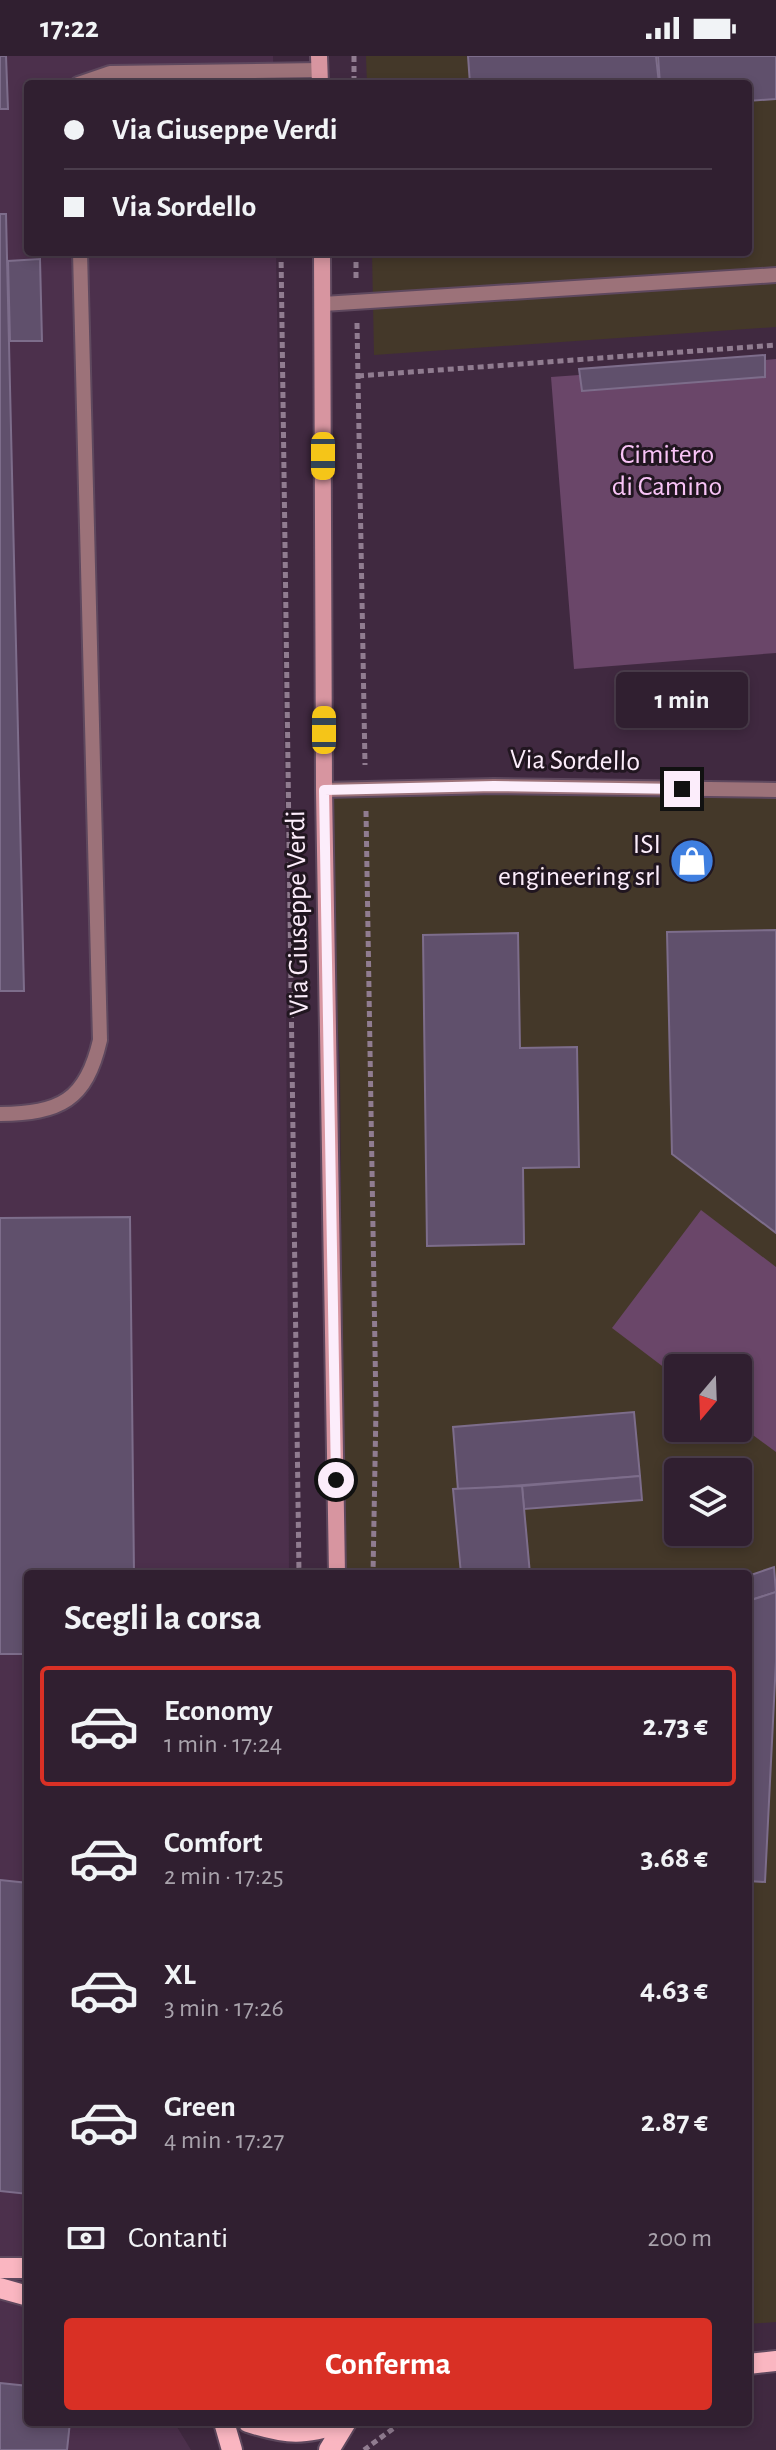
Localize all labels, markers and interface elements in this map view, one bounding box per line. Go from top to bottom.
text: 17:22 [40,13,99,43]
text: Via Giuseppe Verdi [112,115,338,145]
text: Via Sordello [112,192,256,222]
car [311,432,335,480]
park label: Cimitero di Camino [612,441,722,501]
callout: 1 min [616,673,748,729]
text: 1 min [655,687,709,713]
car [312,706,336,754]
street label: Via Sordello [510,746,640,776]
route end [664,771,700,807]
street label: Via Giuseppe Verdi [282,810,314,1016]
place label: ISI engineering srl [498,831,661,891]
shop icon: ISI engineering srl [668,837,716,885]
north arrow [664,1354,752,1442]
map controls [664,1354,752,1546]
button: layers [664,1458,752,1546]
route start [318,1462,354,1498]
text: Scegli la corsa [64,1600,261,1636]
icon: car [68,1690,140,1762]
text: Economy [164,1696,273,1726]
text: 2.73 € [643,1711,708,1741]
text: 1 min · 17:24 [164,1731,282,1757]
icon: car [68,1822,140,1894]
text: Comfort [164,1828,263,1858]
text: 3.68 € [640,1843,708,1873]
text: 2 min · 17:25 [164,1863,284,1889]
icon: car [68,1954,140,2026]
text: XL [164,1960,196,1990]
text: 4.63 € [640,1975,708,2005]
text: 3 min · 17:26 [164,1995,284,2021]
icon: car [68,2086,140,2158]
text: Green [164,2092,236,2122]
text: 2.87 € [641,2107,708,2137]
text: 4 min · 17:27 [164,2127,284,2153]
icon: cash [64,2216,108,2260]
text: Contanti [128,2223,228,2253]
text: 200 m [648,2225,712,2251]
button: Conferma [64,2318,712,2410]

